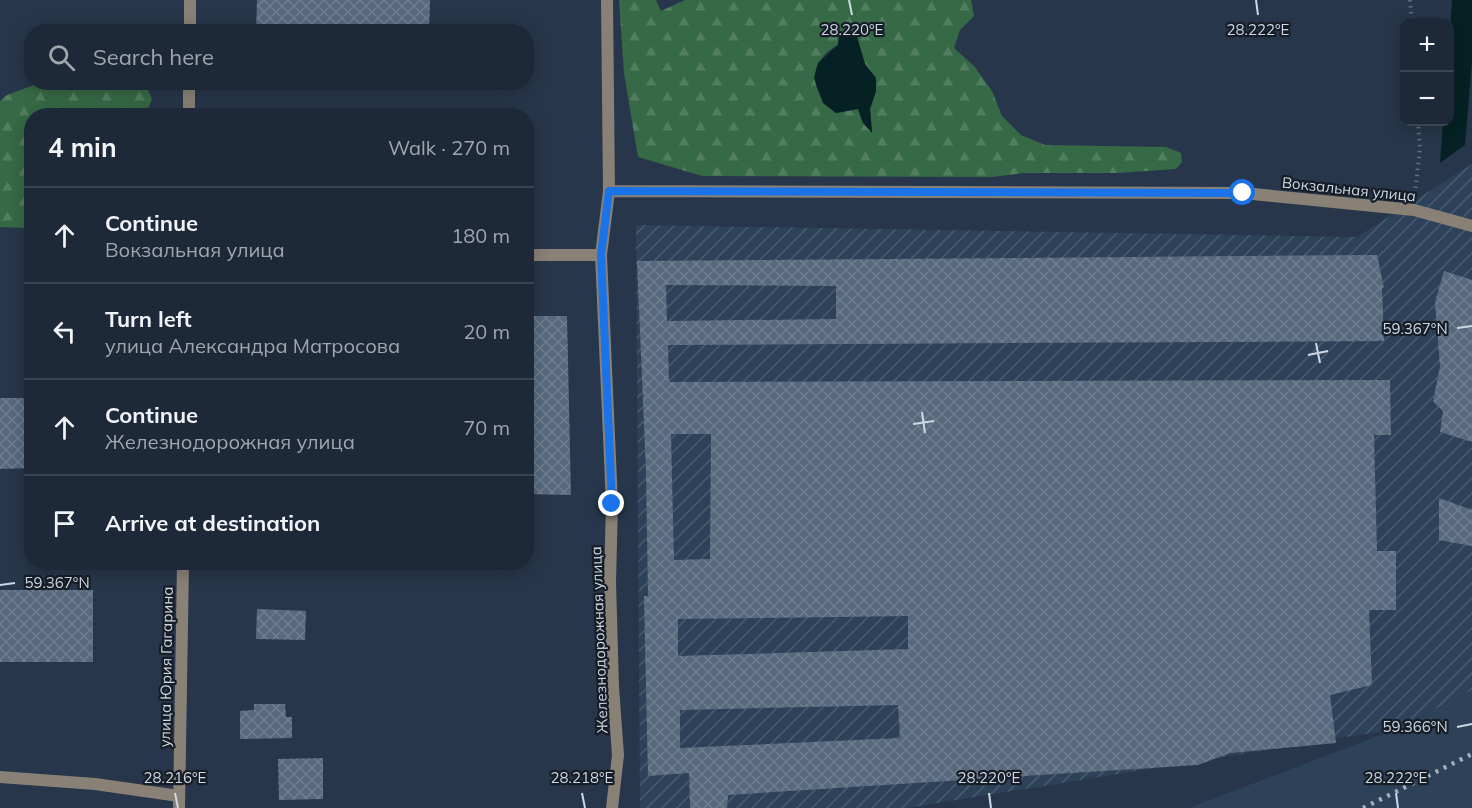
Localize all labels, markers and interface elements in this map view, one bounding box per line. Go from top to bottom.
map controls [1400,18,1454,126]
button: + [1400,18,1454,72]
text: 28.220°E [821,20,884,39]
text: 28.222°E [1227,20,1290,39]
search box [24,24,534,90]
icon: search [45,41,78,74]
text: Search here [93,43,214,71]
button: − [1400,72,1454,126]
text: 4 min [48,131,117,164]
text: Walk · 270 m [388,135,510,160]
street label: Вокзальная улица [1281,173,1417,205]
route start [1229,179,1255,205]
text: Continue [105,209,198,237]
icon: ahead [48,219,81,252]
text: 180 m [451,223,510,248]
text: Вокзальная улица [105,237,285,262]
text: Turn left [105,305,192,333]
icon: left [48,315,81,348]
text: 20 m [463,319,510,344]
text: 59.367°N [1382,319,1448,338]
text: улица Александра Матросова [105,333,400,358]
text: Continue [105,401,198,429]
icon: ahead [48,411,81,444]
text: 70 m [463,415,510,440]
text: Железнодорожная улица [105,429,355,454]
route end [598,490,624,516]
icon: arrive [48,507,81,540]
text: Arrive at destination [105,509,320,537]
street label: Железнодорожная улица [586,546,612,734]
text: 59.367°N [24,573,90,592]
street label: улица Юрия Гагарина [155,586,177,748]
text: 59.366°N [1382,717,1448,736]
text: 28.216°E [144,768,207,787]
text: 28.218°E [551,768,614,787]
text: 28.220°E [958,768,1021,787]
text: 28.222°E [1365,768,1428,787]

